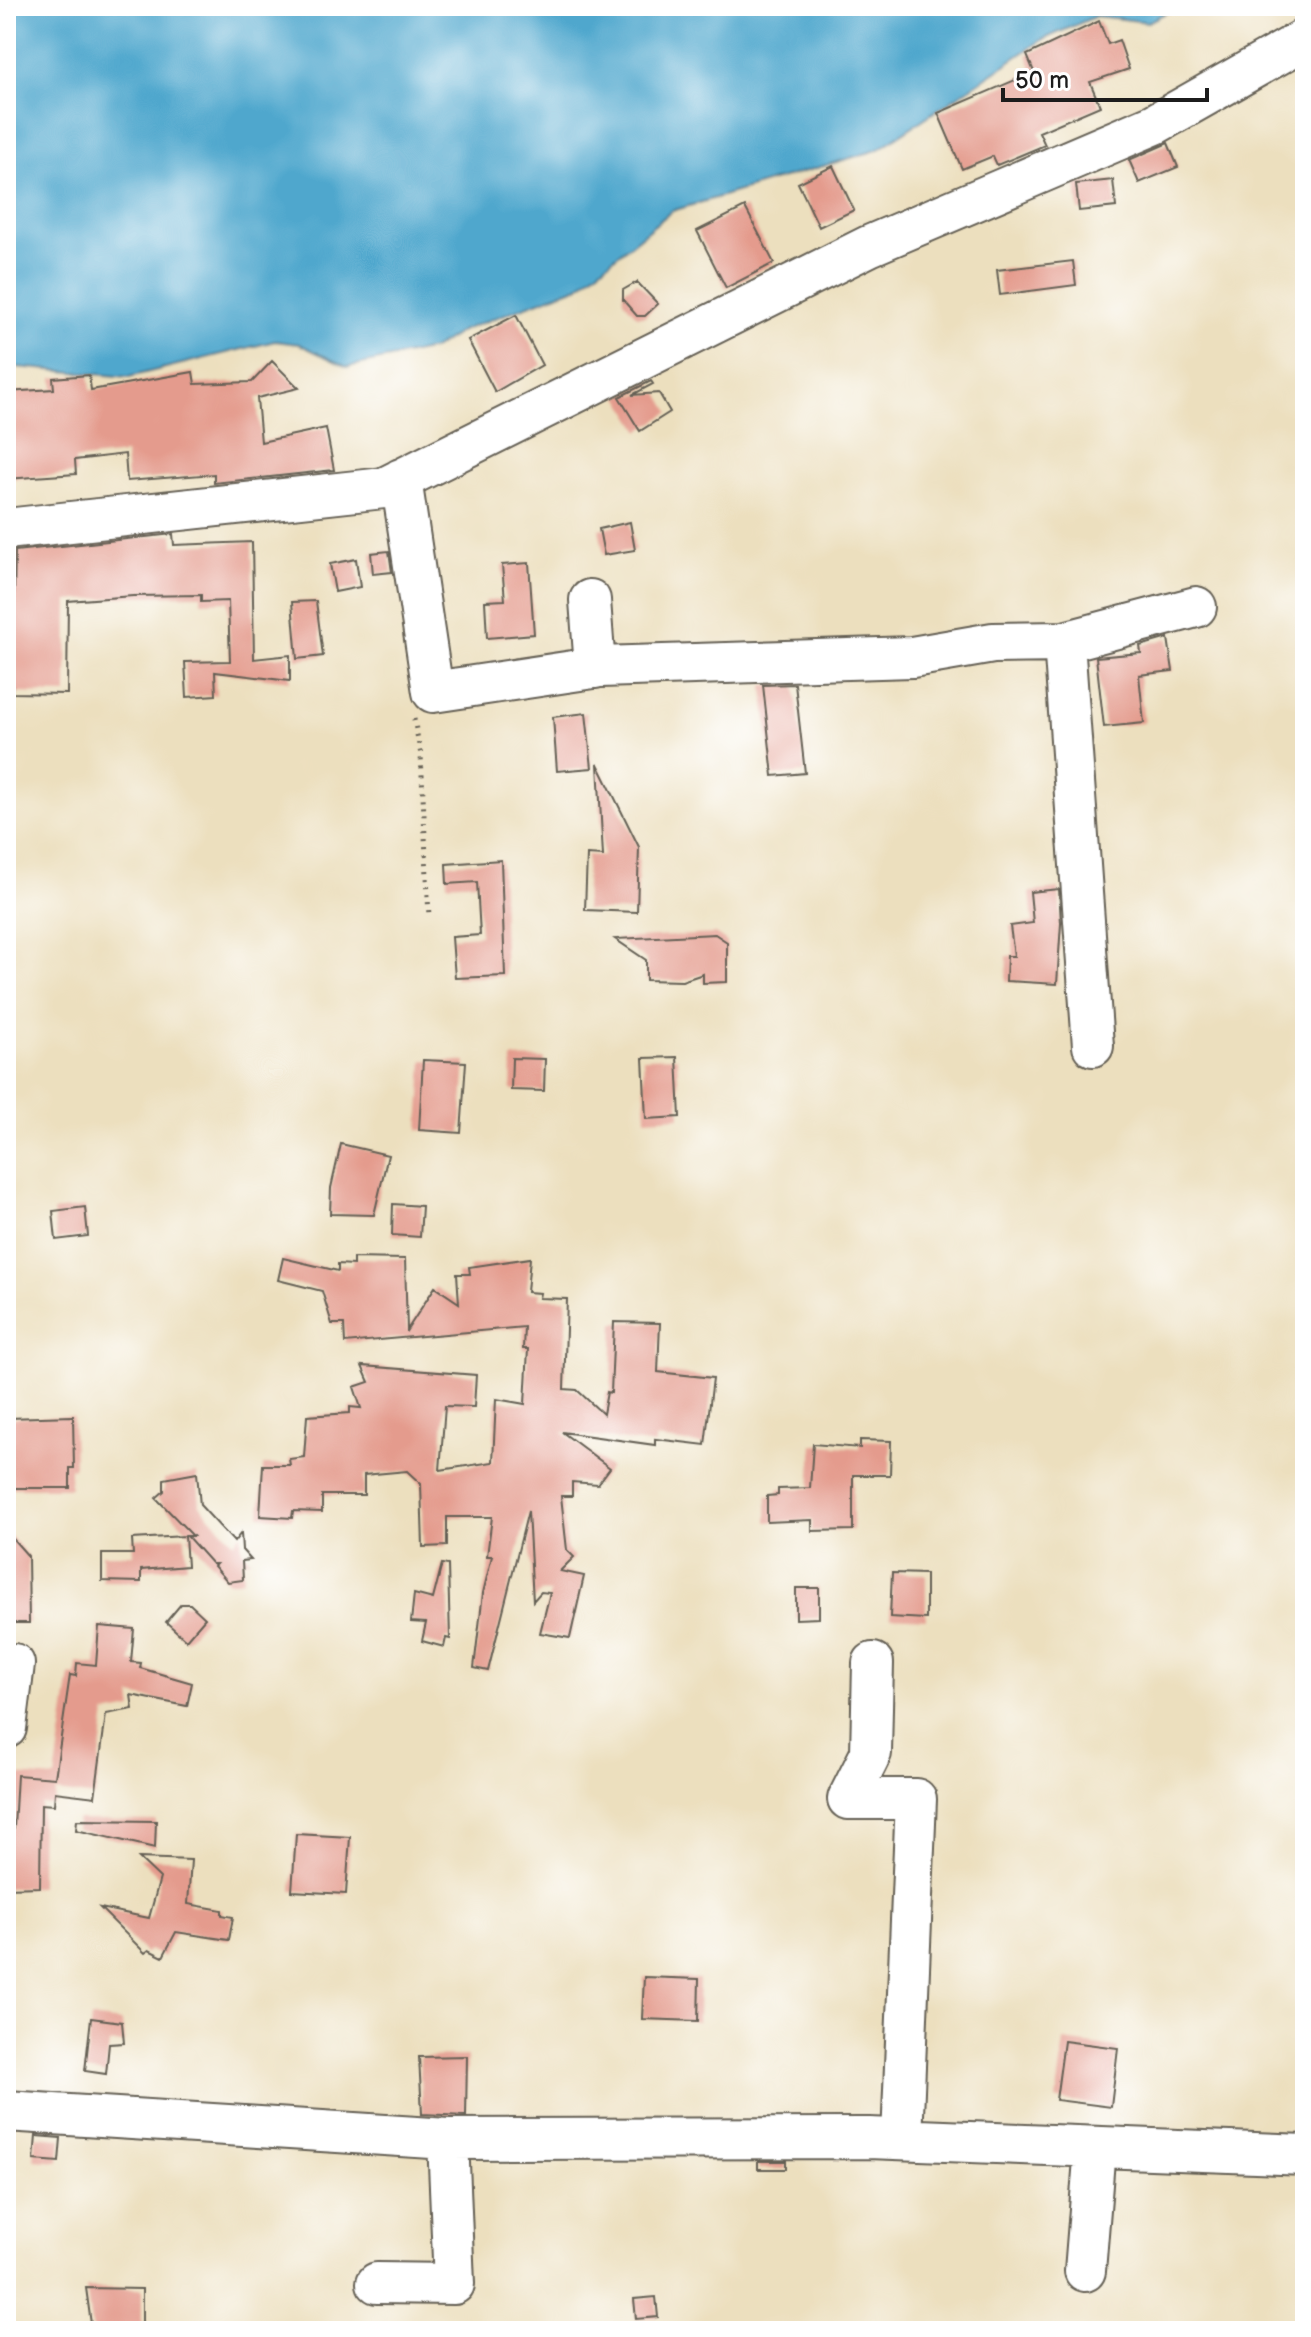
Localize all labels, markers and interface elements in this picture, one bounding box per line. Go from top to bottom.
scale bar [1003,52,1207,102]
text: 50 m [1015,66,1069,95]

